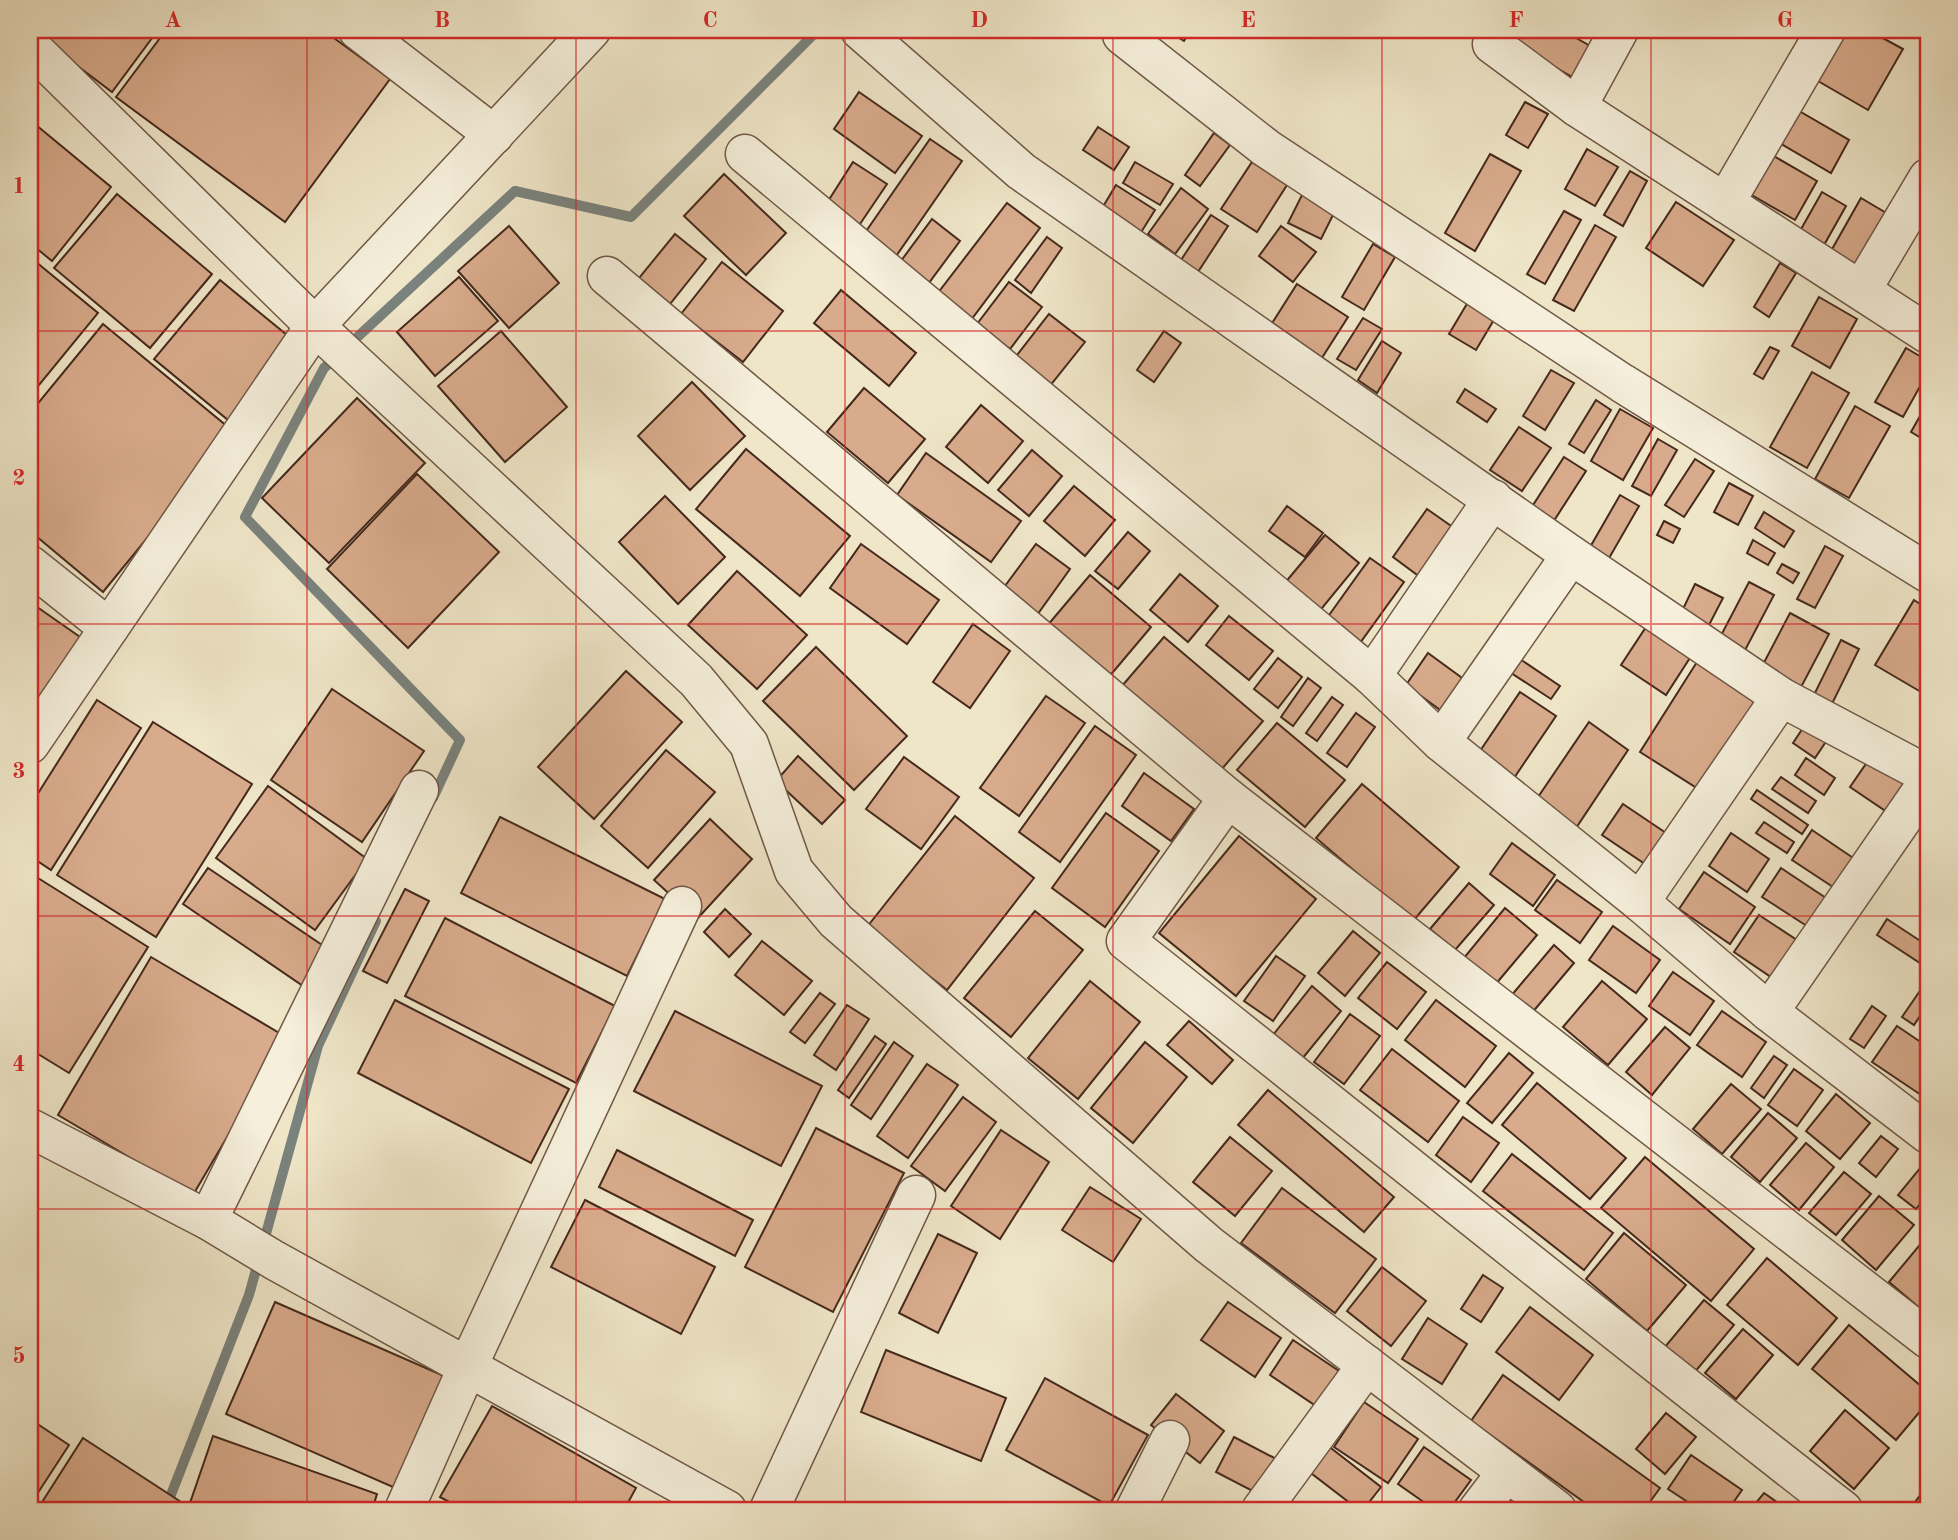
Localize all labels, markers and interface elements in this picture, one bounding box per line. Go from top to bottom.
text: A [164,9,182,32]
text: B [434,9,450,32]
text: C [702,9,718,32]
text: D [970,9,988,32]
text: E [1240,9,1256,32]
text: F [1508,9,1524,32]
text: G [1777,9,1793,32]
text: 1 [12,175,26,198]
text: 2 [12,467,26,490]
text: 3 [12,760,26,783]
text: 4 [12,1053,26,1076]
text: 5 [12,1345,26,1368]

